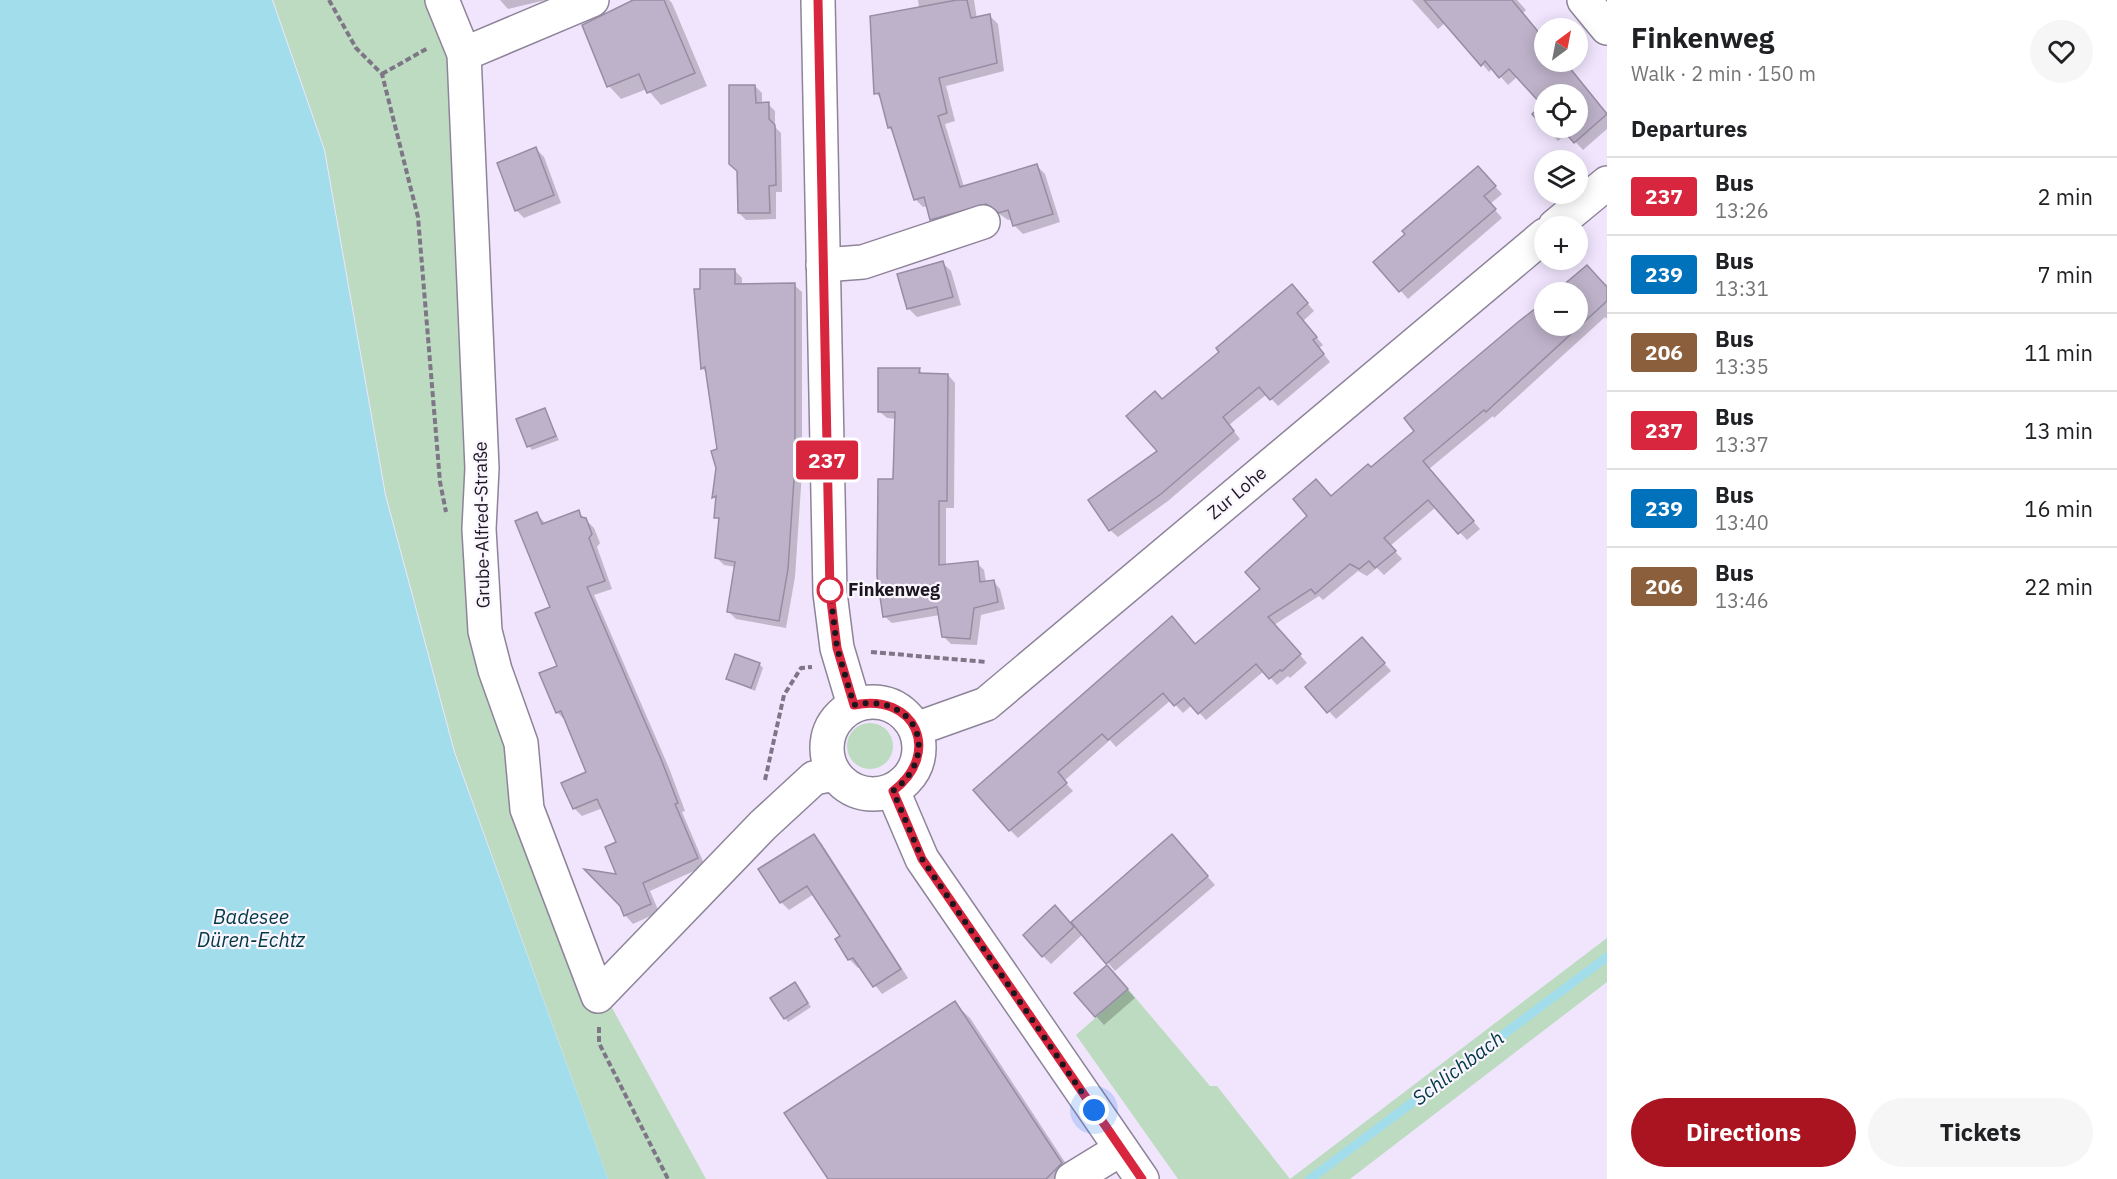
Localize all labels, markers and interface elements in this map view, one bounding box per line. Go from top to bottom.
north arrow [1534,18,1588,72]
map controls [1534,18,1588,336]
text: Finkenweg [1631,19,1774,56]
button: heart [2030,20,2093,83]
text: Walk · 2 min · 150 m [1631,60,1816,87]
button: locate [1534,84,1588,138]
text: Departures [1631,114,1747,143]
button: layers [1534,150,1588,204]
text: Bus [1715,168,1754,197]
text: 237 [1645,182,1683,210]
text: 2 min [2037,182,2093,211]
text: 13:26 [1715,197,1769,224]
button: + [1534,216,1588,270]
text: Bus [1715,246,1754,275]
text: 239 [1645,260,1683,288]
text: 7 min [2037,260,2093,289]
text: 13:31 [1715,275,1769,302]
button: − [1534,282,1588,336]
text: Bus [1715,324,1754,353]
text: 206 [1645,338,1683,366]
text: 11 min [2024,338,2093,367]
text: 13:35 [1715,353,1769,380]
text: Bus [1715,402,1754,431]
text: 237 [1645,416,1683,444]
text: 13 min [2024,416,2093,445]
text: 13:37 [1715,431,1769,458]
line badge: 237 [792,440,862,480]
street label: Grube-Alfred-Straße [469,441,494,609]
text: 237 [808,446,846,474]
street label: Zur Lohe [1202,461,1271,524]
text: Bus [1715,480,1754,509]
text: 239 [1645,494,1683,522]
text: 16 min [2024,494,2093,523]
text: 13:40 [1715,509,1769,536]
text: Bus [1715,558,1754,587]
text: 206 [1645,572,1683,600]
text: 22 min [2024,572,2093,601]
marker: Finkenweg [817,577,843,603]
place label: Finkenweg [848,578,940,601]
text: 13:46 [1715,587,1769,614]
water label: Badesee Düren-Echtz [197,903,306,953]
water label: Schlichbach [1406,1024,1509,1111]
your location [1079,1095,1109,1125]
button: Directions [1631,1098,1856,1167]
button: Tickets [1868,1098,2093,1167]

